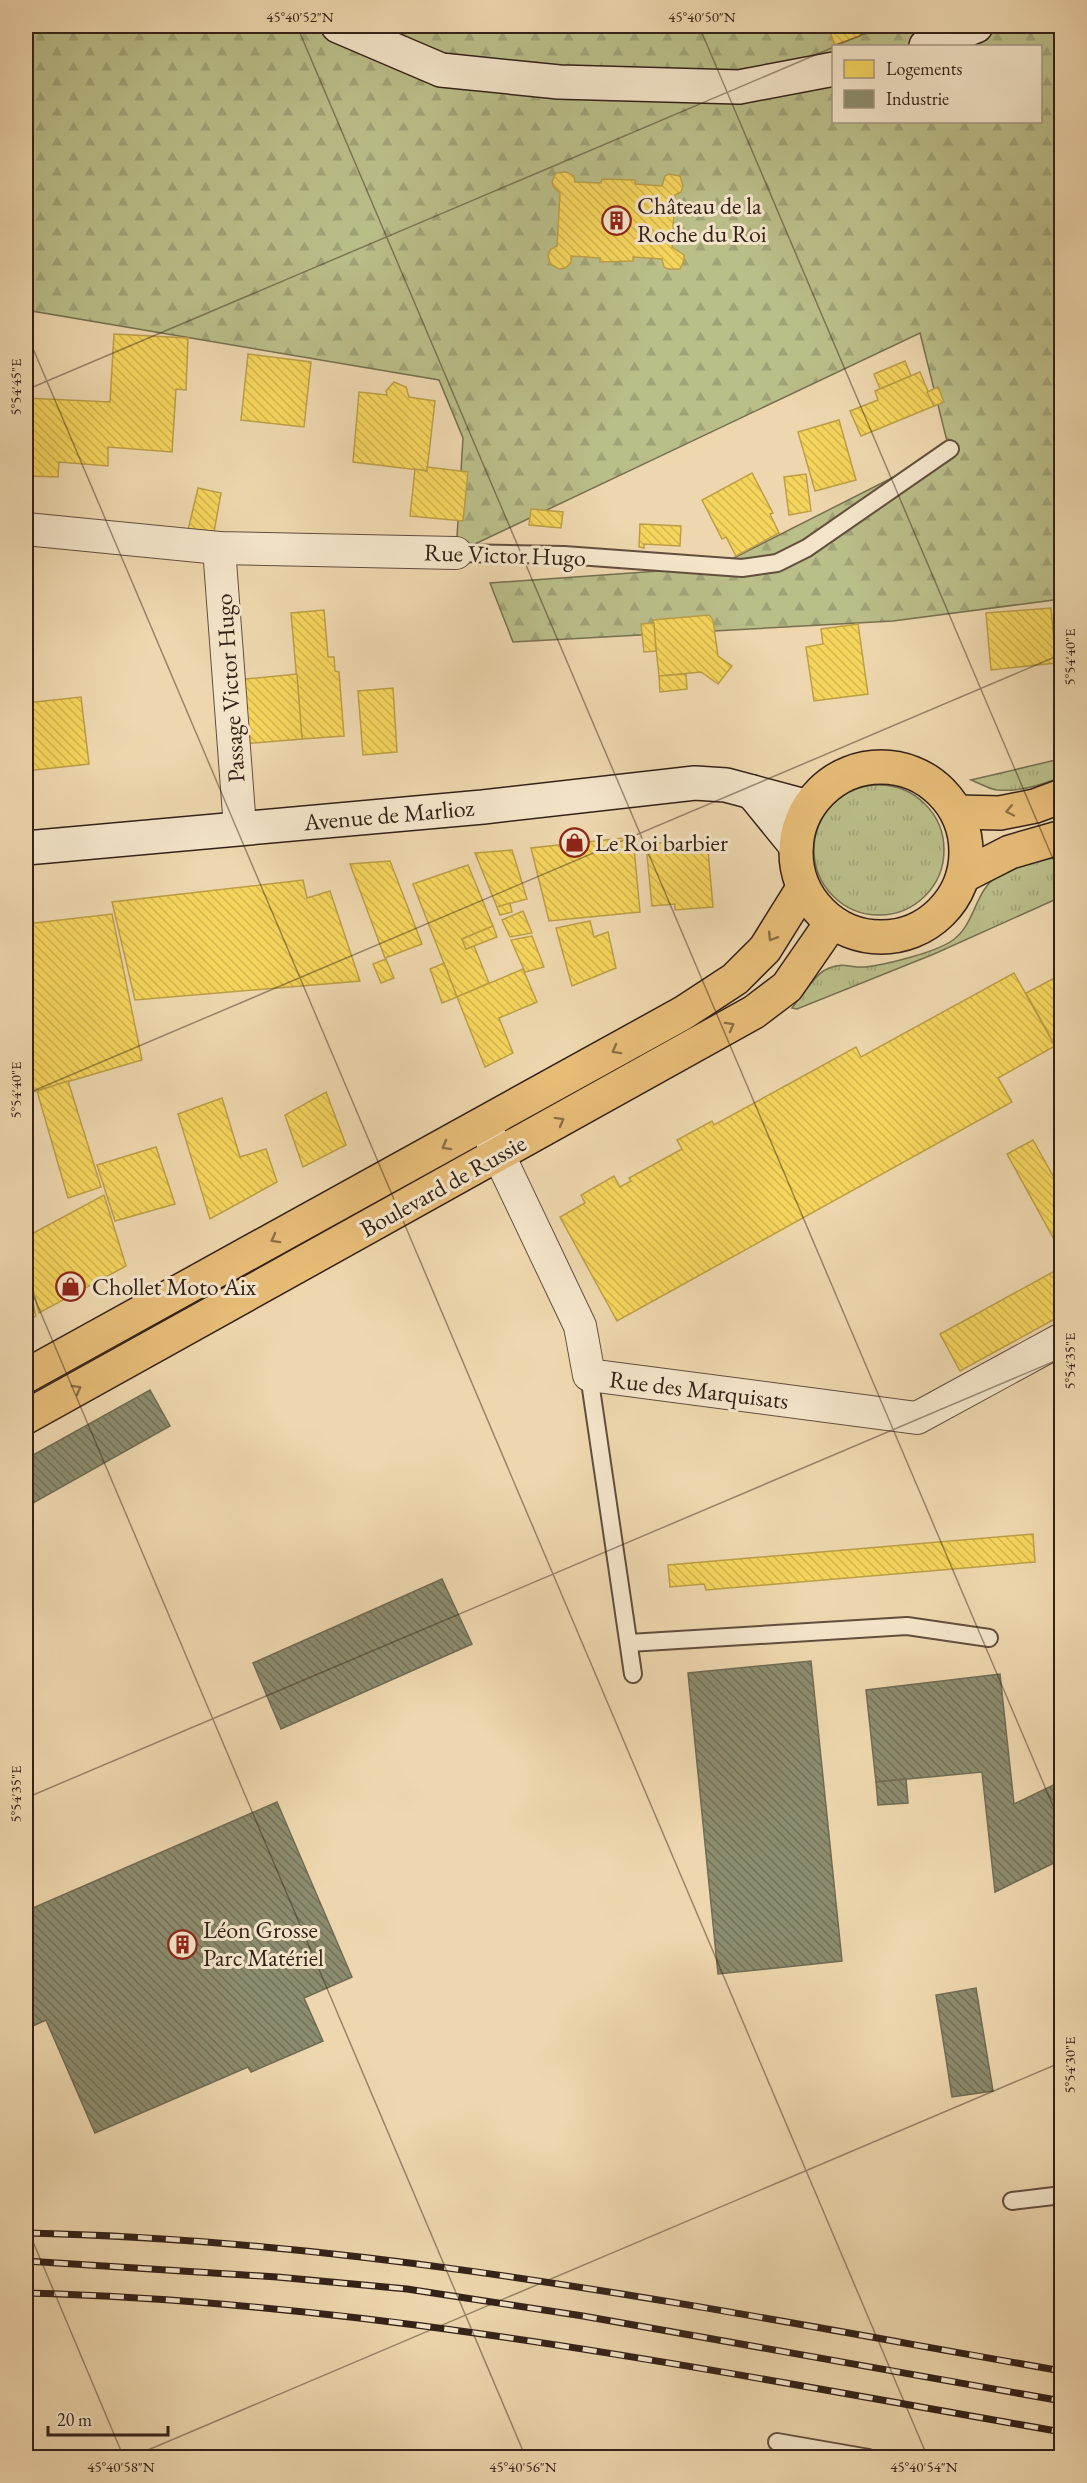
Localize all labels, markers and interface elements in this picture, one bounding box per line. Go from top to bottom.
text: 45°40'52"N [266,7,334,26]
text: 45°40'50"N [668,7,736,26]
legend [832,45,1042,123]
text: Logements [886,57,962,80]
text: Industrie [886,87,949,110]
place label: Château de la Roche du Roi [637,190,767,249]
building icon: Château de la Roche du Roi [600,204,632,236]
text: 5°54'45"E [6,358,25,415]
street label: Rue Victor Hugo [424,536,587,573]
street label: Passage Victor Hugo [207,592,252,784]
text: 5°54'40"E [1060,628,1079,685]
street label: Avenue de Marlioz [301,792,475,837]
one-way arrow [1005,803,1015,816]
shop icon: Le Roi barbier [558,827,590,859]
place label: Le Roi barbier [595,827,728,858]
one-way arrow [768,931,780,941]
one-way arrow [724,1022,734,1033]
one-way arrow [612,1043,622,1055]
text: 5°54'40"E [6,1061,25,1118]
one-way arrow [553,1117,564,1128]
street label: Boulevard de Russie [354,1127,531,1244]
one-way arrow [442,1139,452,1150]
one-way arrow [271,1232,281,1243]
shop icon: Chollet Moto Aix [55,1271,87,1303]
place label: Chollet Moto Aix [92,1271,257,1302]
text: 5°54'35"E [1060,1332,1079,1389]
street label: Rue des Marquisats [608,1363,790,1416]
one-way arrow [71,1385,81,1396]
text: 5°54'35"E [6,1765,25,1822]
place label: Léon Grosse Parc Matériel [203,1914,324,1973]
building icon: Léon Grosse Parc Matériel [166,1928,198,1960]
text: 5°54'30"E [1060,2036,1079,2093]
scale bar [48,2399,168,2437]
text: 20 m [57,2408,92,2431]
text: 45°40'58"N [87,2457,155,2476]
text: 45°40'56"N [489,2457,557,2476]
text: 45°40'54"N [890,2457,958,2476]

